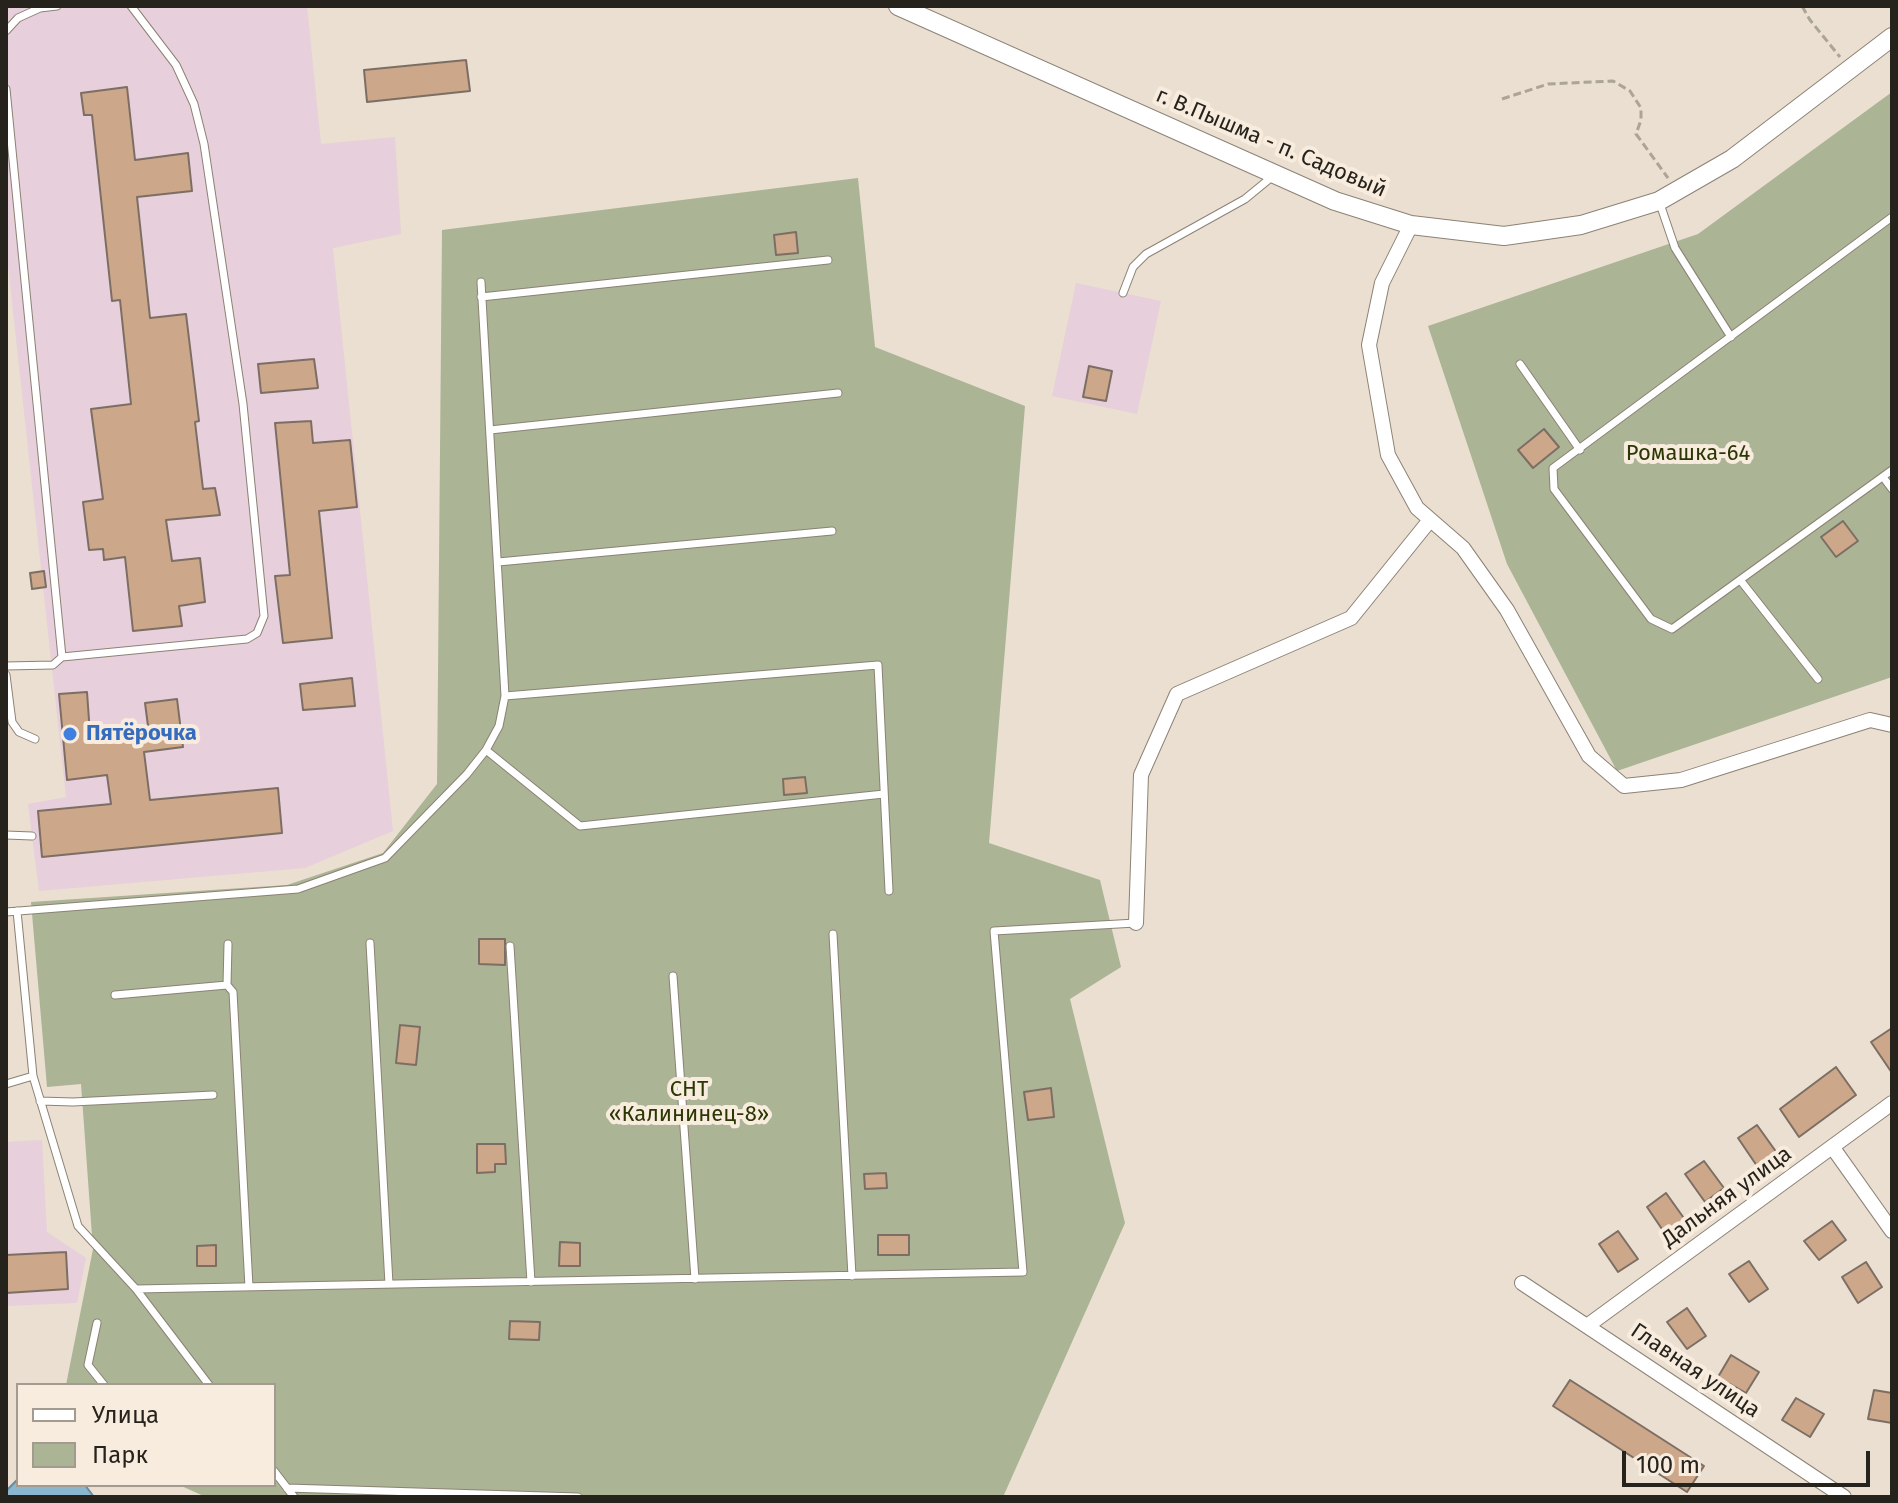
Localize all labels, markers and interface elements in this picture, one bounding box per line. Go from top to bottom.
street label: г. В.Пышма - п. Садовый [1152,82,1390,204]
park label: Ромашка-64 [1626,441,1750,467]
place label: Пятёрочка [86,721,197,747]
marker: Пятёрочка [61,725,79,743]
park label: СНТ «Калининец-8» [609,1077,769,1128]
street label: Дальняя улица [1657,1141,1797,1253]
street label: Главная улица [1625,1318,1765,1424]
legend [16,1383,276,1487]
text: Улица [92,1401,159,1429]
scale bar [1626,1435,1874,1485]
text: Парк [92,1441,148,1469]
text: 100 m [1636,1451,1700,1479]

